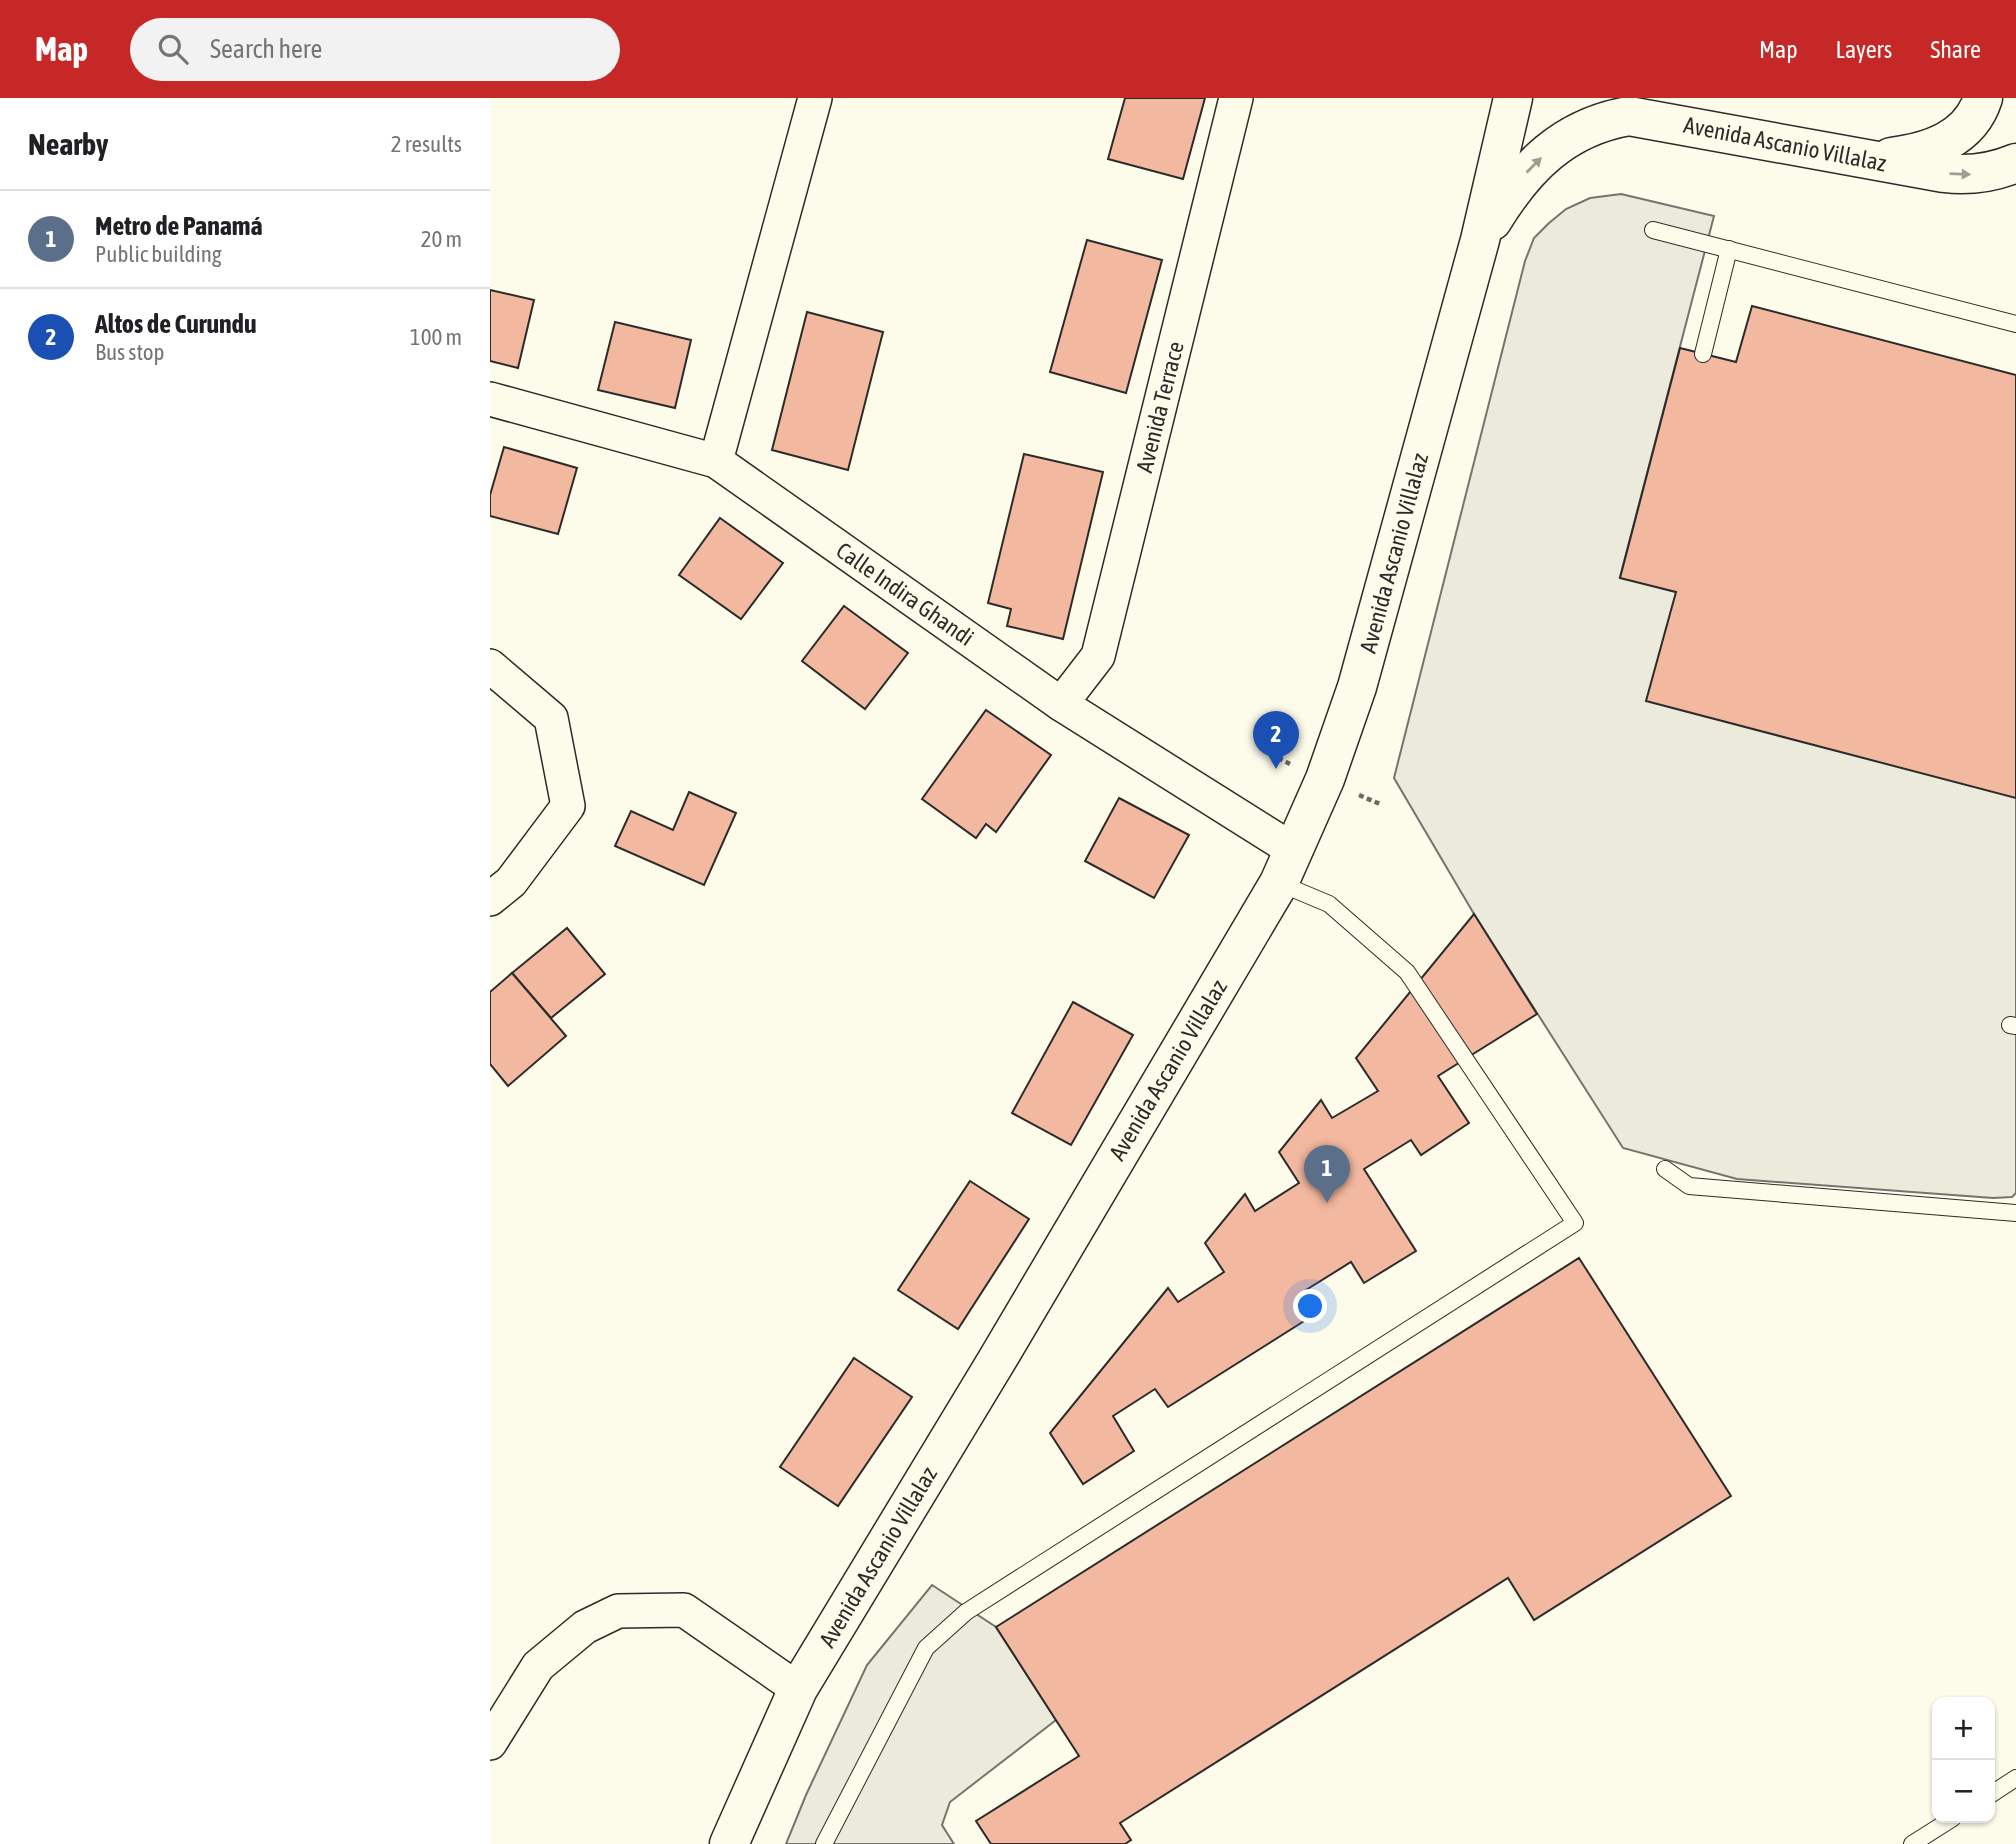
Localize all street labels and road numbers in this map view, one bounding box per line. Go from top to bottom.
street label: Avenida Ascanio Villalaz [1682,112,1888,176]
street label: Avenida Terrace [1131,339,1189,475]
street label: Avenida Ascanio Villalaz [1355,450,1433,656]
street label: Calle Indira Ghandi [831,537,979,651]
street label: Avenida Ascanio Villalaz [1104,975,1232,1165]
street label: Avenida Ascanio Villalaz [814,1462,942,1652]

